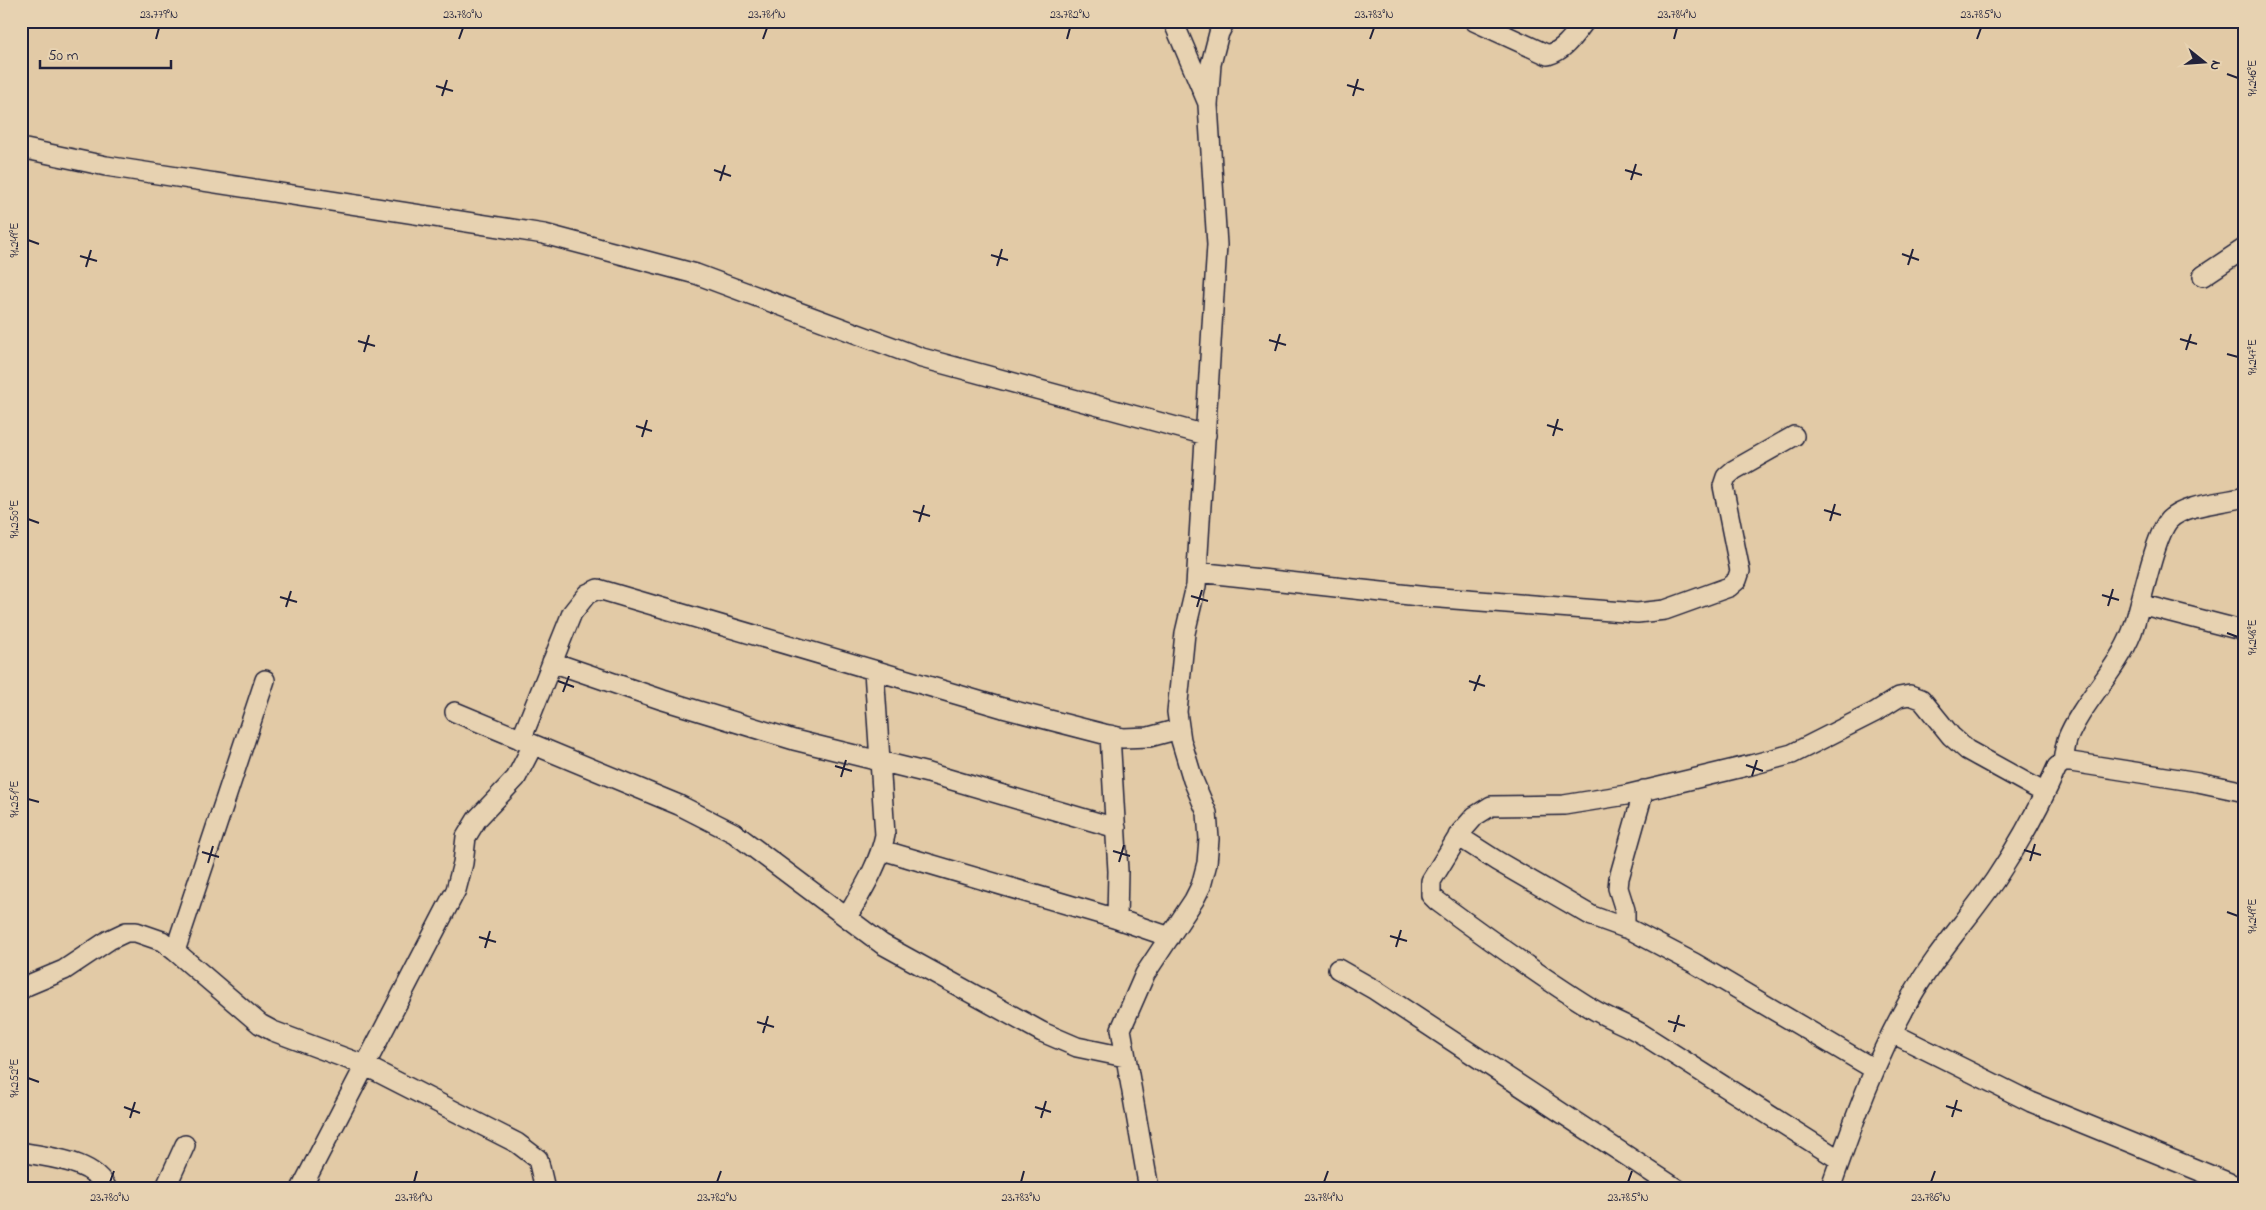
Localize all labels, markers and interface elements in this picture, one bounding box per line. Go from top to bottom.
text: 23.779°N [140,6,178,24]
text: 23.780°N [443,6,483,24]
text: 23.781°N [748,6,786,24]
text: 23.782°N [1050,6,1090,24]
text: 23.783°N [1354,6,1394,24]
text: 23.784°N [1657,6,1697,24]
text: 23.785°N [1961,6,2002,24]
scale bar [40,38,171,70]
north arrow [2178,38,2228,88]
text: 50 m [48,45,79,67]
text: N [2204,58,2226,73]
text: 91.246°E [2244,60,2262,96]
text: 91.249°E [6,223,24,257]
text: 91.247°E [2244,339,2262,375]
text: 91.250°E [6,500,24,538]
text: 91.248°E [2244,619,2262,655]
text: 91.251°E [6,780,24,818]
text: 91.249°E [2244,899,2262,933]
text: 91.252°E [6,1058,24,1098]
text: 23.780°N [90,1189,130,1207]
text: 23.781°N [395,1189,433,1207]
text: 23.782°N [697,1189,737,1207]
text: 23.783°N [1001,1189,1041,1207]
text: 23.784°N [1304,1189,1344,1207]
text: 23.785°N [1608,1189,1649,1207]
text: 23.786°N [1911,1189,1951,1207]

